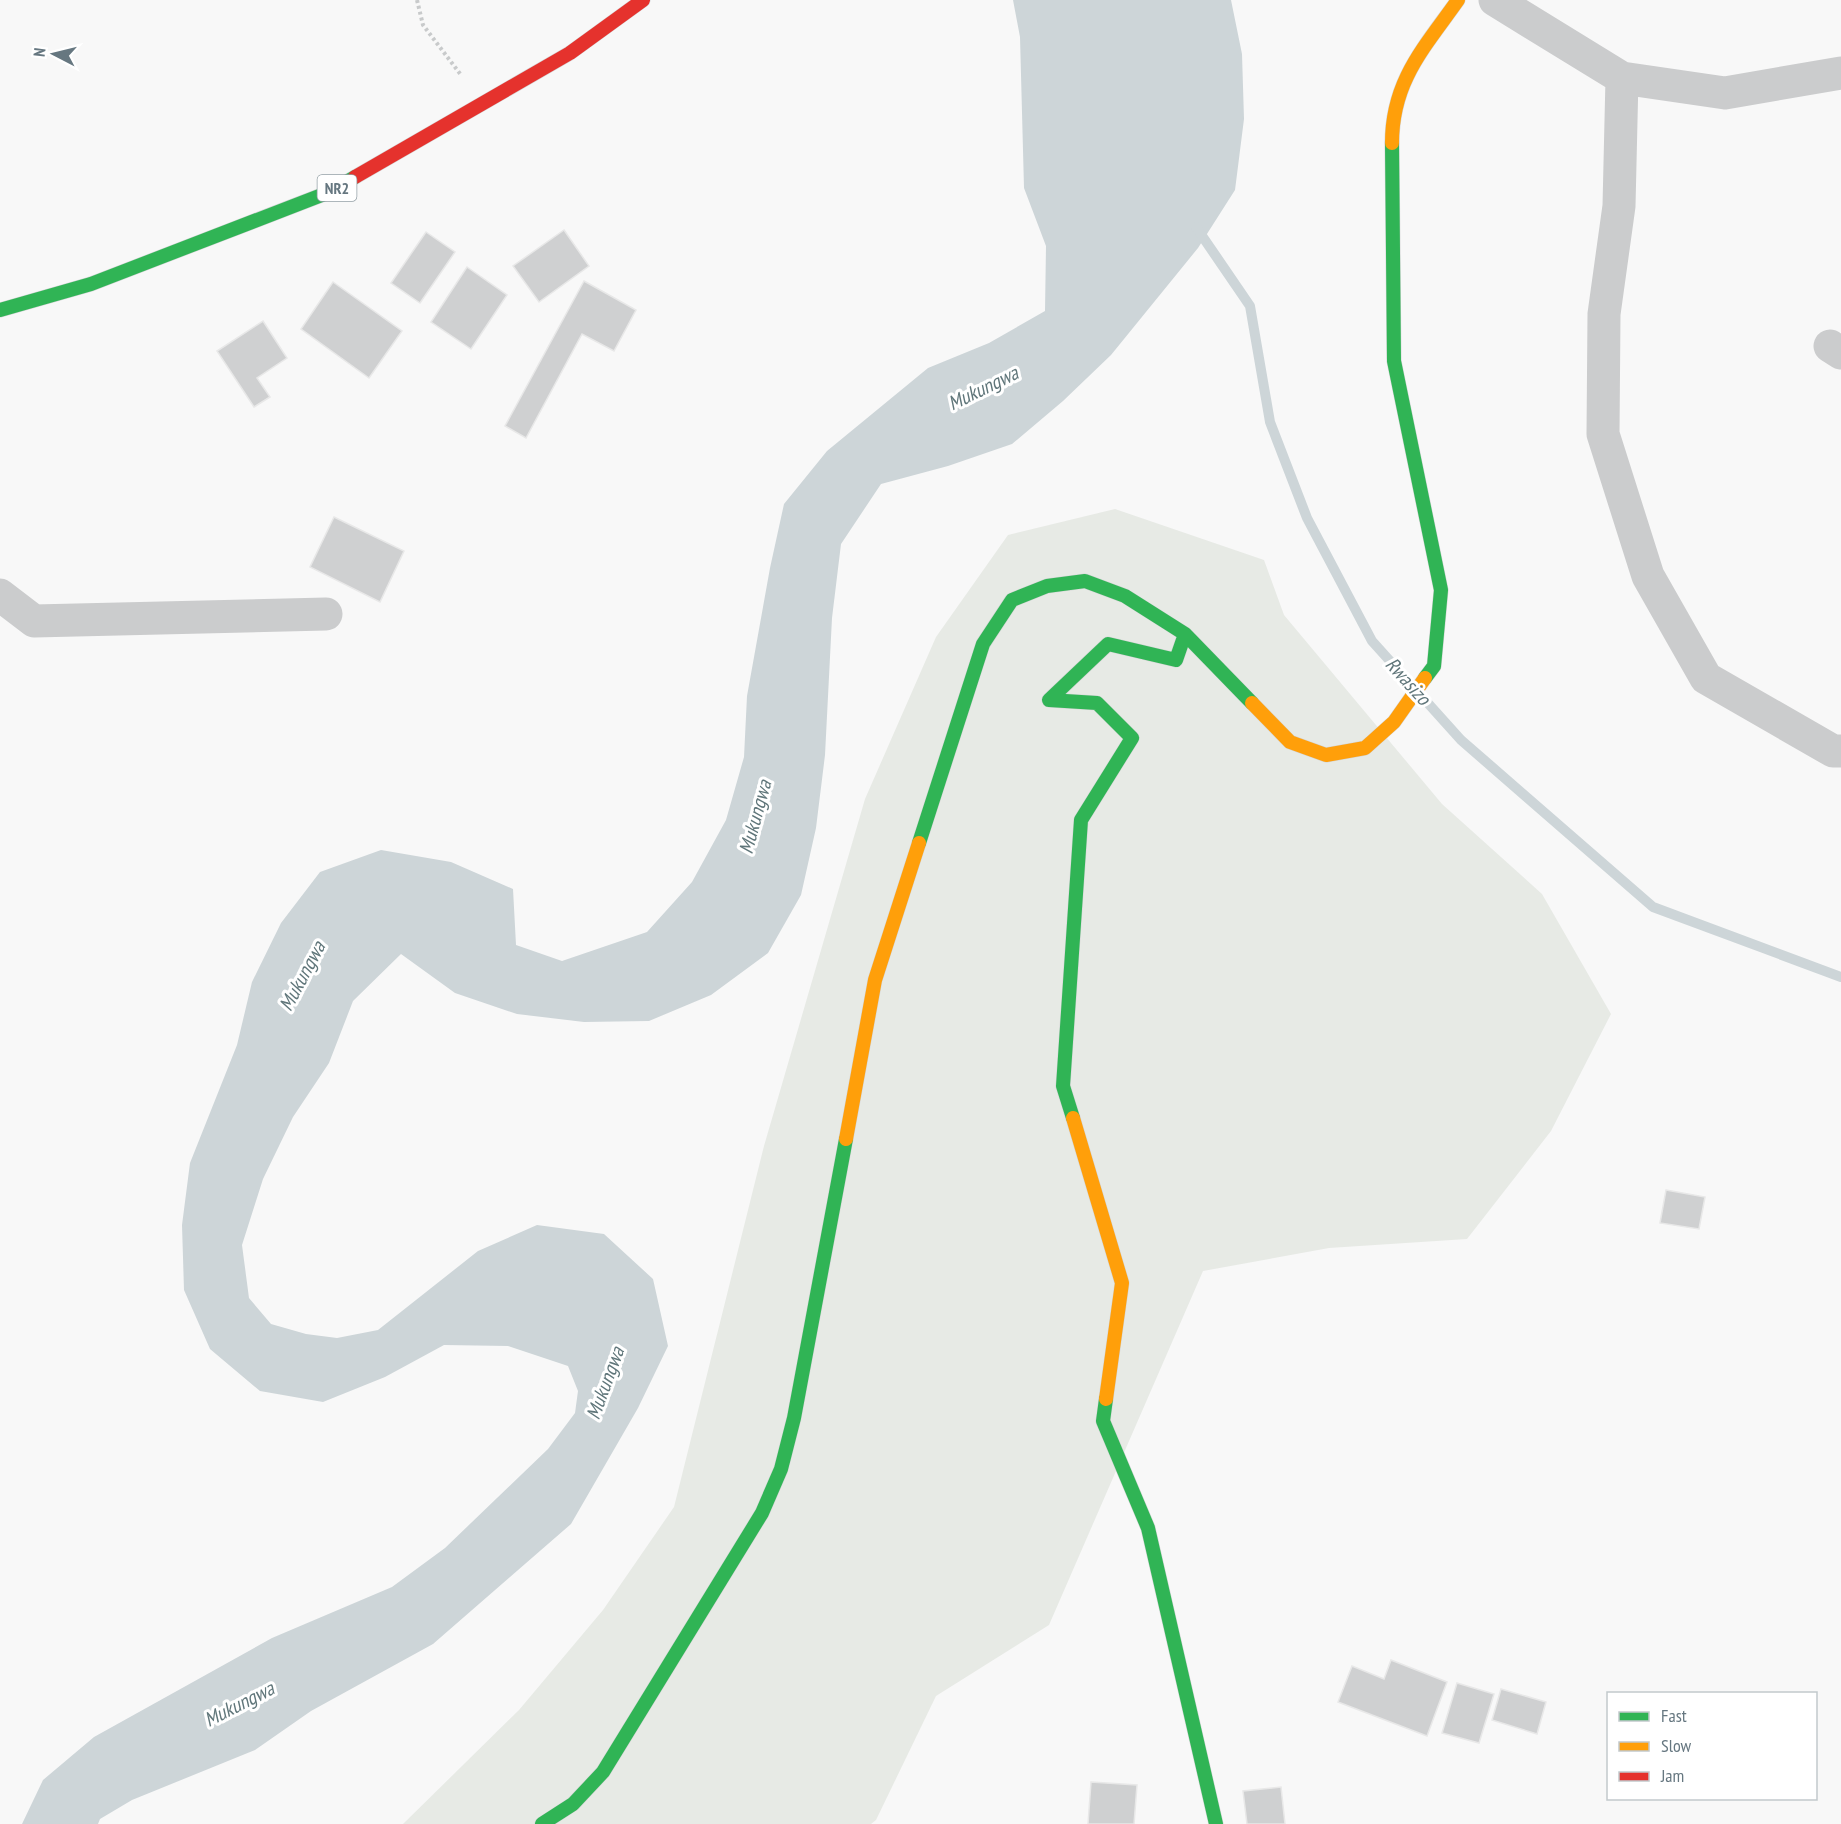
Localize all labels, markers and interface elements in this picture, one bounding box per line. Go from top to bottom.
north arrow [24,24,84,84]
text: N [29,47,50,58]
road number: NR2 [318,175,356,201]
water label: Mukungwa [944,359,1023,416]
water label: Rwasizo [1380,652,1437,711]
water label: Mukungwa [733,776,778,857]
water label: Mukungwa [273,936,332,1015]
water label: Mukungwa [580,1342,630,1423]
water label: Mukungwa [200,1675,279,1733]
legend [1607,1692,1817,1800]
text: Fast [1661,1704,1687,1727]
text: Slow [1661,1734,1692,1757]
text: Jam [1660,1764,1684,1787]

